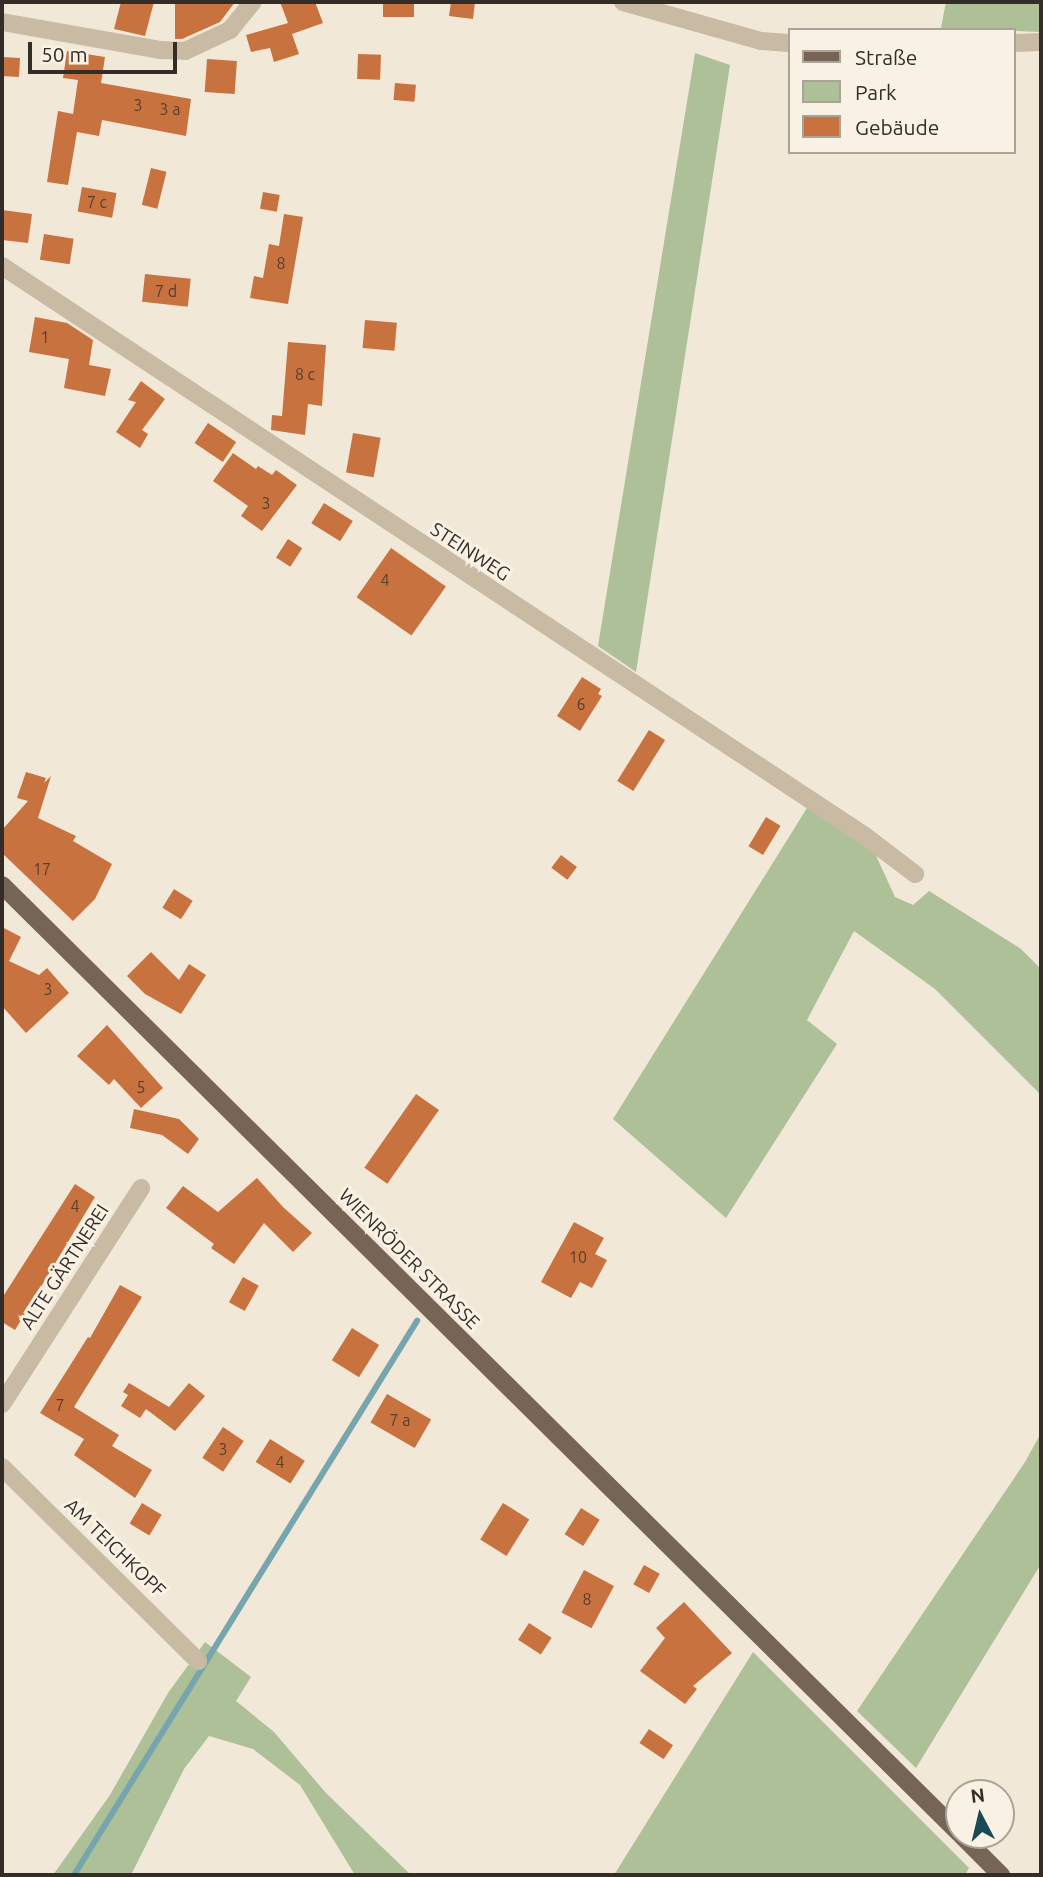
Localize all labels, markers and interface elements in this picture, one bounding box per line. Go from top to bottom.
scale bar [32,28,180,72]
legend [788,28,1015,154]
text: 50 m [41,42,88,66]
text: Straße [855,45,917,69]
text: Park [855,80,897,104]
house number: 3 [133,95,143,115]
house number: 3 a [160,99,180,119]
text: Gebäude [855,115,939,139]
house number: 7 c [87,192,107,212]
house number: 8 [276,253,286,273]
house number: 7 d [155,281,177,301]
house number: 1 [40,327,50,347]
house number: 8 c [295,364,315,384]
house number: 3 [261,493,271,513]
street label: STEINWEG [426,518,514,586]
house number: 4 [380,570,390,590]
house number: 6 [576,694,586,714]
house number: 17 [33,859,51,879]
house number: 3 [43,979,53,999]
house number: 5 [136,1077,146,1097]
street label: WIENRÖDER STRASSE [334,1184,484,1334]
house number: 4 [70,1196,80,1216]
street label: ALTE GÄRTNEREI [16,1200,114,1334]
house number: 10 [569,1247,587,1267]
house number: 7 [55,1395,65,1415]
house number: 7 a [390,1410,410,1430]
house number: 3 [218,1439,228,1459]
house number: 4 [275,1452,285,1472]
street label: AM TEICHKOPF [60,1494,170,1602]
house number: 8 [582,1589,592,1609]
north arrow [945,1779,1015,1849]
text: N [969,1783,986,1807]

